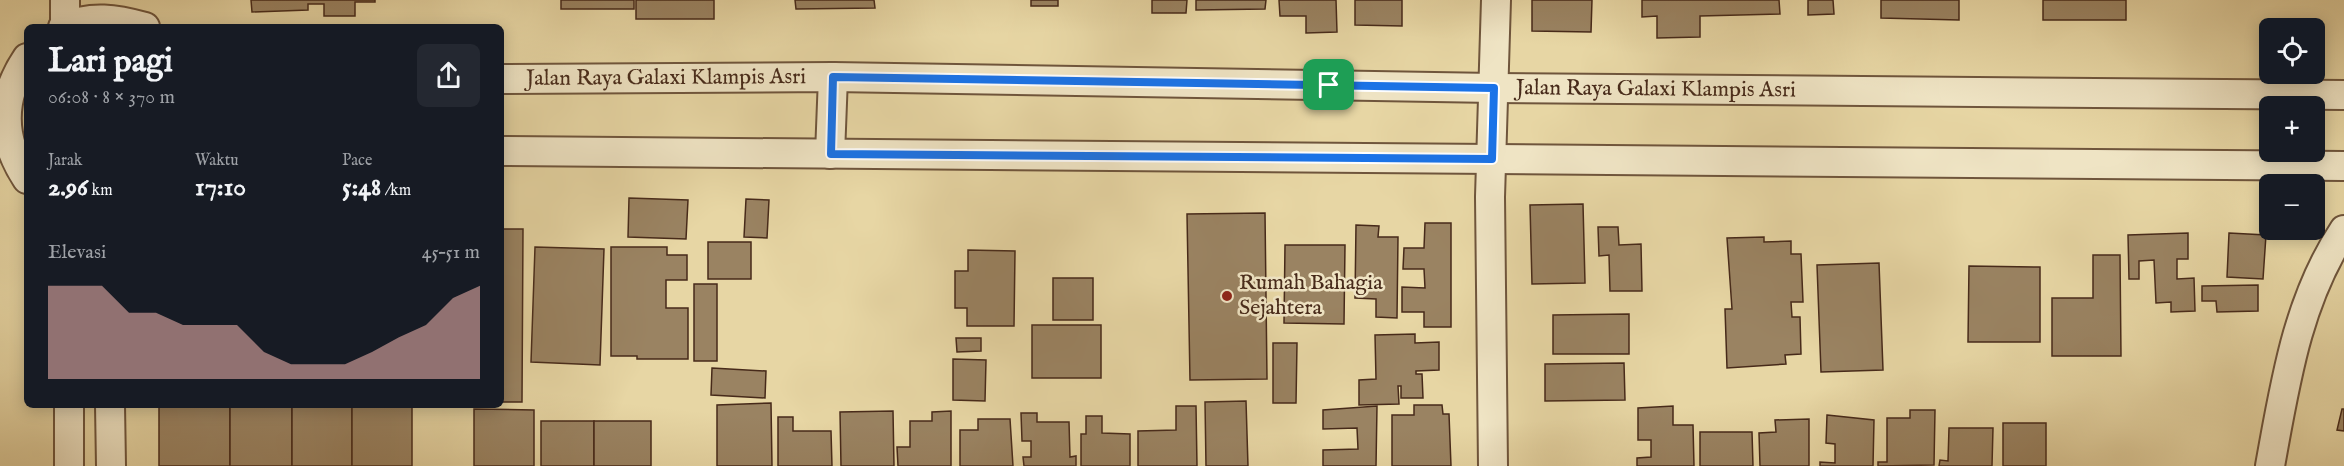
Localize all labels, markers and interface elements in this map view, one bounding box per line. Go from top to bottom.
map controls [2259,18,2325,240]
button: locate [2259,18,2325,84]
text: Lari pagi [48,41,173,83]
button: share [417,44,480,107]
pin [1303,59,1354,110]
street label: Jalan Raya Galaxi Klampis Asri [523,63,806,93]
icon: arrive [1312,68,1345,101]
street label: Jalan Raya Galaxi Klampis Asri [1513,74,1796,104]
text: 06:08 · 8 × 370 m [48,85,175,110]
button: + [2259,96,2325,162]
text: Jarak [48,151,82,171]
text: Waktu [195,151,239,171]
text: Pace [342,151,372,171]
text: 2.96 [48,171,88,204]
text: 17:10 [195,171,246,204]
text: 5:48 [342,171,381,204]
button: − [2259,174,2325,240]
text: km [88,181,113,201]
text: /km [381,181,411,201]
text: Elevasi [48,240,106,265]
text: 45–51 m [422,240,480,265]
place label: Rumah Bahagia Sejahtera [1239,269,1383,322]
marker: Rumah Bahagia Sejahtera [1220,289,1234,303]

